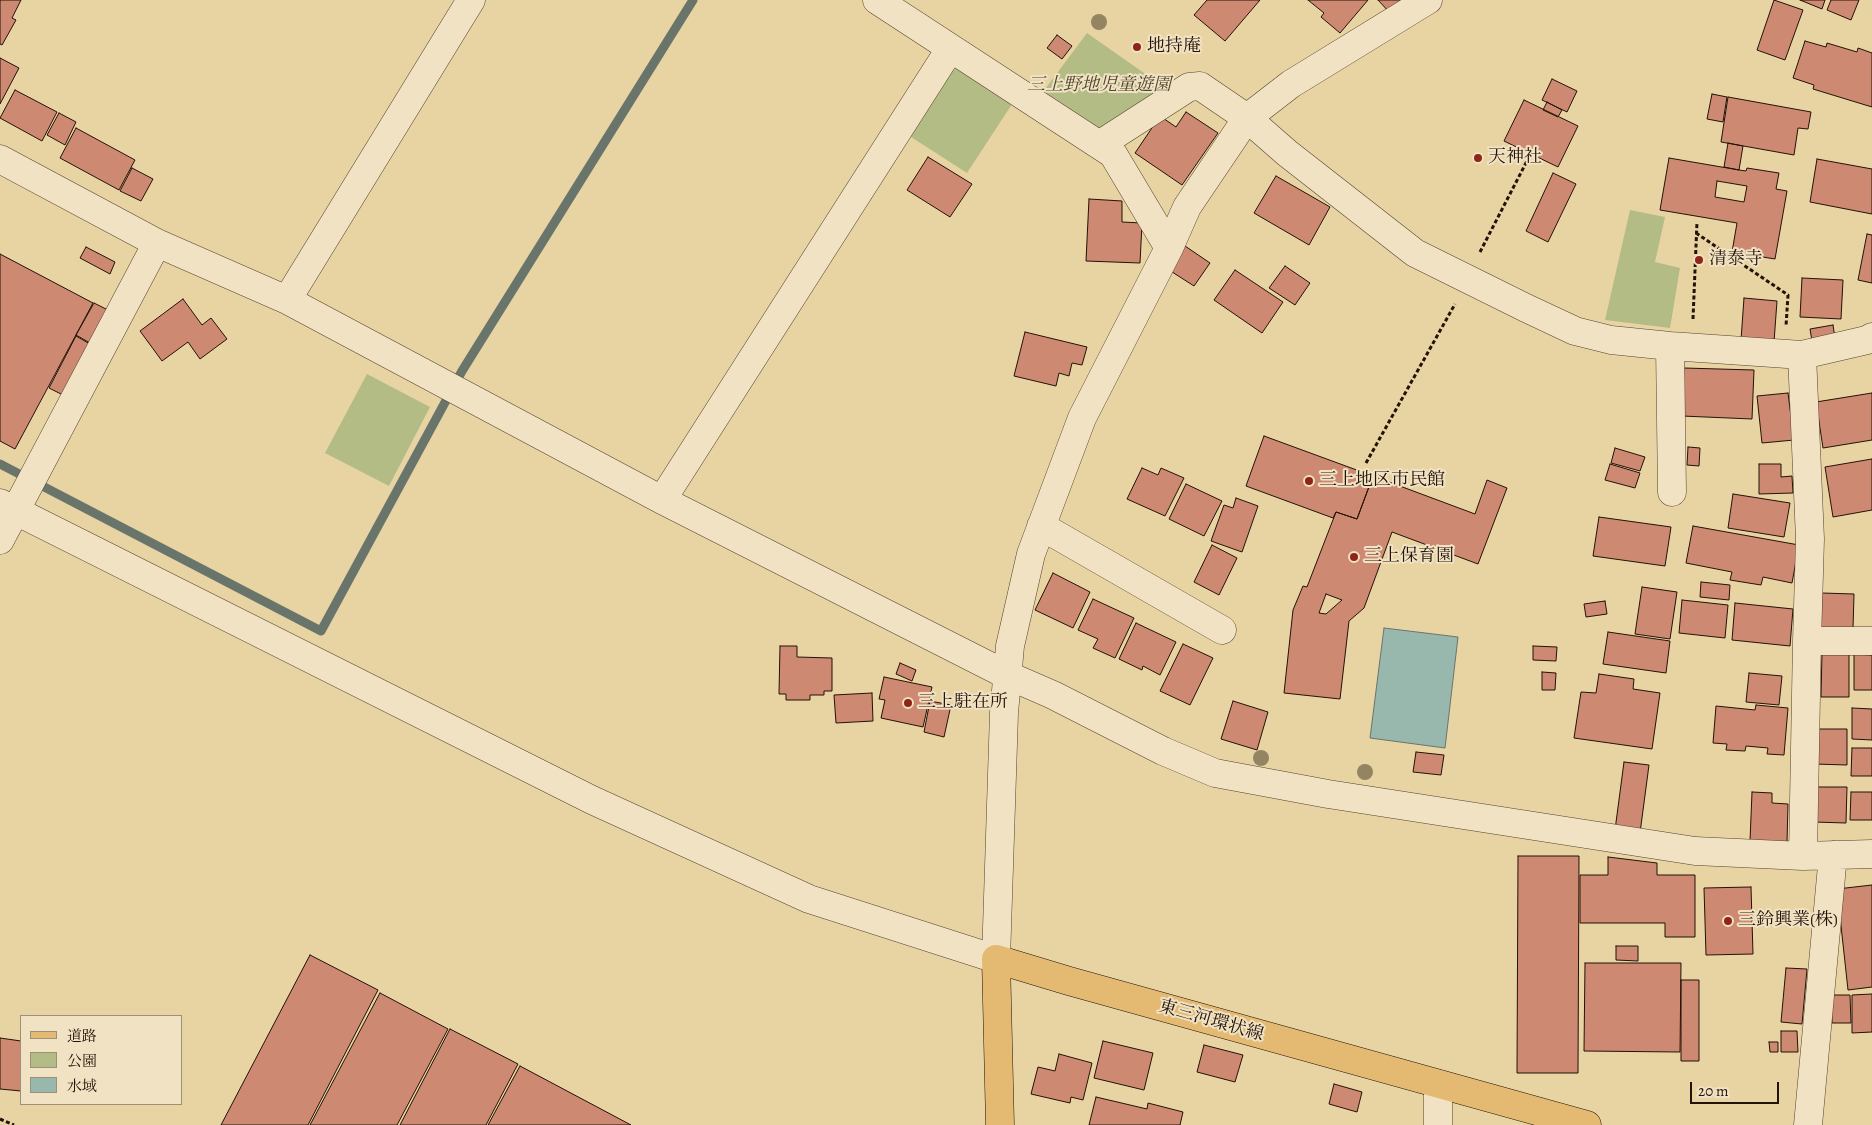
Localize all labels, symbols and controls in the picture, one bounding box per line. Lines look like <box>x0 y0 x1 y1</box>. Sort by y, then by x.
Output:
place label: 地持庵 <box>1147 36 1201 58</box>
marker: 地持庵 <box>1131 41 1143 53</box>
park label: 三上野地児童遊園 <box>1027 75 1171 97</box>
place label: 天神社 <box>1488 147 1542 169</box>
marker: 天神社 <box>1472 152 1484 164</box>
place label: 清泰寺 <box>1709 249 1763 271</box>
marker: 清泰寺 <box>1693 254 1705 266</box>
place label: 三上地区市民館 <box>1319 470 1445 492</box>
marker: 三上地区市民館 <box>1303 475 1315 487</box>
place label: 三上保育園 <box>1364 546 1454 568</box>
marker: 三上保育園 <box>1348 551 1360 563</box>
place label: 三上駐在所 <box>918 692 1008 714</box>
marker: 三上駐在所 <box>902 697 914 709</box>
place label: 三鈴興業(株) <box>1738 910 1838 932</box>
marker: 三鈴興業(株) <box>1722 915 1734 927</box>
street label: 東三河環状線 <box>1156 996 1266 1046</box>
legend <box>20 1015 182 1105</box>
text: 道路 <box>67 1026 97 1046</box>
text: 公園 <box>67 1051 97 1071</box>
scale bar <box>1692 1072 1781 1104</box>
text: 水域 <box>67 1076 97 1096</box>
text: 20 m <box>1698 1081 1729 1101</box>

